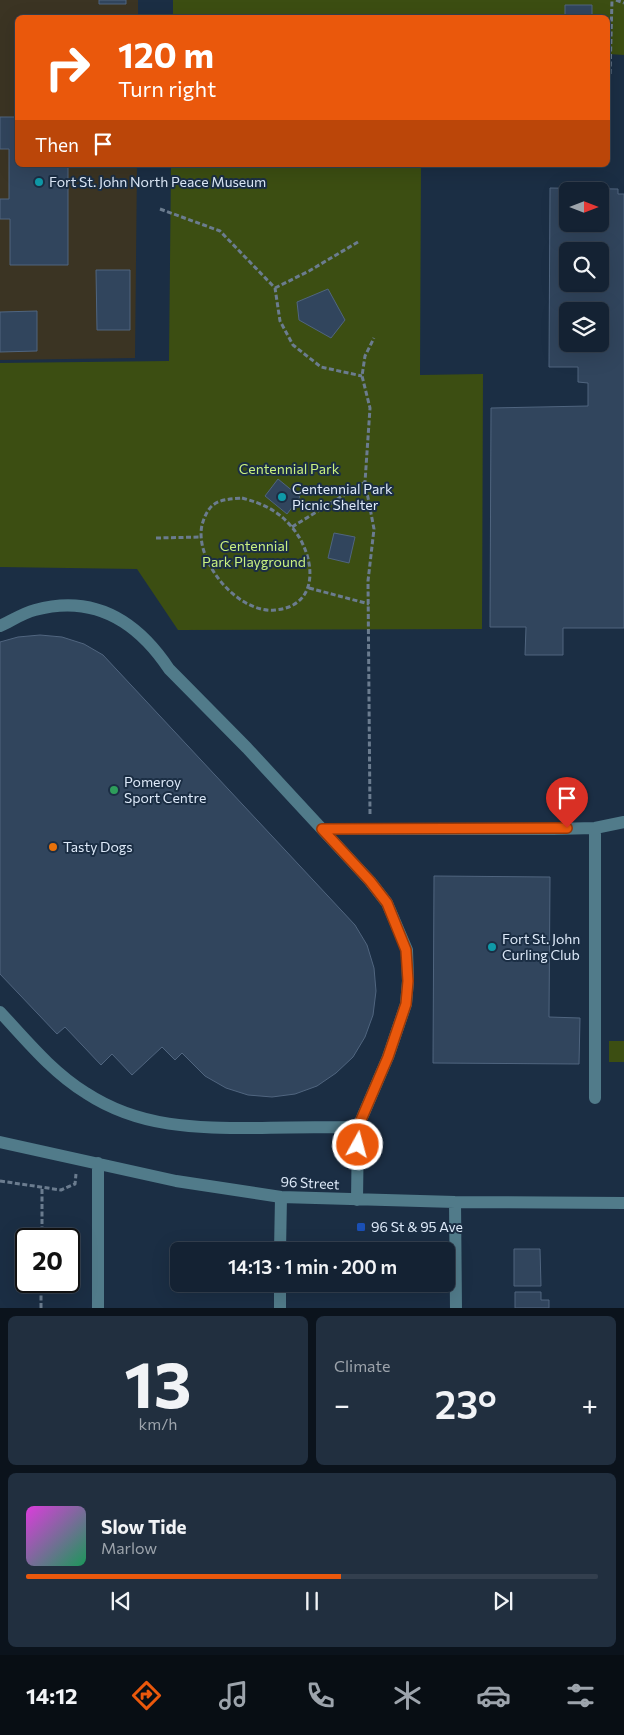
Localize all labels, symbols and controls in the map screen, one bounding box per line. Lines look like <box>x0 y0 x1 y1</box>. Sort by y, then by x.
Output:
text: 120 m <box>118 32 214 75</box>
icon: right <box>35 35 100 100</box>
text: Turn right <box>118 75 216 102</box>
icon: arrive <box>89 130 117 158</box>
text: Then <box>35 133 79 156</box>
place label: Fort St. John North Peace Museum <box>49 173 266 190</box>
marker: Fort St. John North Peace Museum <box>33 176 45 188</box>
north arrow <box>559 182 609 232</box>
map controls <box>559 182 609 352</box>
button: search <box>559 242 609 292</box>
button: layers <box>559 302 609 352</box>
park label: Centennial Park <box>239 460 340 477</box>
place label: Centennial Park Picnic Shelter <box>292 480 393 513</box>
marker: Centennial Park Picnic Shelter <box>276 491 288 503</box>
park label: Centennial Park Playground <box>202 537 306 570</box>
place label: Pomeroy Sport Centre <box>124 773 206 806</box>
pin <box>546 777 588 828</box>
marker: Pomeroy Sport Centre <box>108 784 120 796</box>
icon: arrive <box>553 784 581 812</box>
place label: Tasty Dogs <box>63 838 133 855</box>
marker: Tasty Dogs <box>47 841 59 853</box>
place label: Fort St. John Curling Club <box>502 930 580 963</box>
marker: Fort St. John Curling Club <box>486 941 498 953</box>
position arrow <box>331 1118 383 1170</box>
street label: 96 Street <box>280 1172 340 1193</box>
place label: 96 St & 95 Ave <box>371 1218 463 1235</box>
marker: 96 St & 95 Ave <box>355 1221 367 1233</box>
speed limit sign: 20 <box>15 1228 80 1293</box>
text: 14:13 · 1 min · 200 m <box>228 1255 397 1278</box>
text: 13 <box>124 1342 192 1421</box>
text: Climate <box>334 1356 390 1375</box>
text: 23° <box>435 1380 497 1427</box>
text: − <box>334 1387 350 1421</box>
text: + <box>582 1387 598 1421</box>
text: km/h <box>139 1414 177 1433</box>
text: Slow Tide <box>101 1515 187 1538</box>
text: Marlow <box>101 1538 157 1557</box>
icon: previous <box>107 1587 135 1615</box>
icon: pause <box>298 1587 326 1615</box>
icon: next <box>489 1587 517 1615</box>
icon: directions <box>129 1678 164 1713</box>
icon: music <box>216 1678 251 1713</box>
icon: phone <box>303 1678 338 1713</box>
icon: climate <box>390 1678 425 1713</box>
icon: car <box>476 1678 511 1713</box>
icon: filters <box>563 1678 598 1713</box>
text: 14:12 <box>26 1682 78 1709</box>

